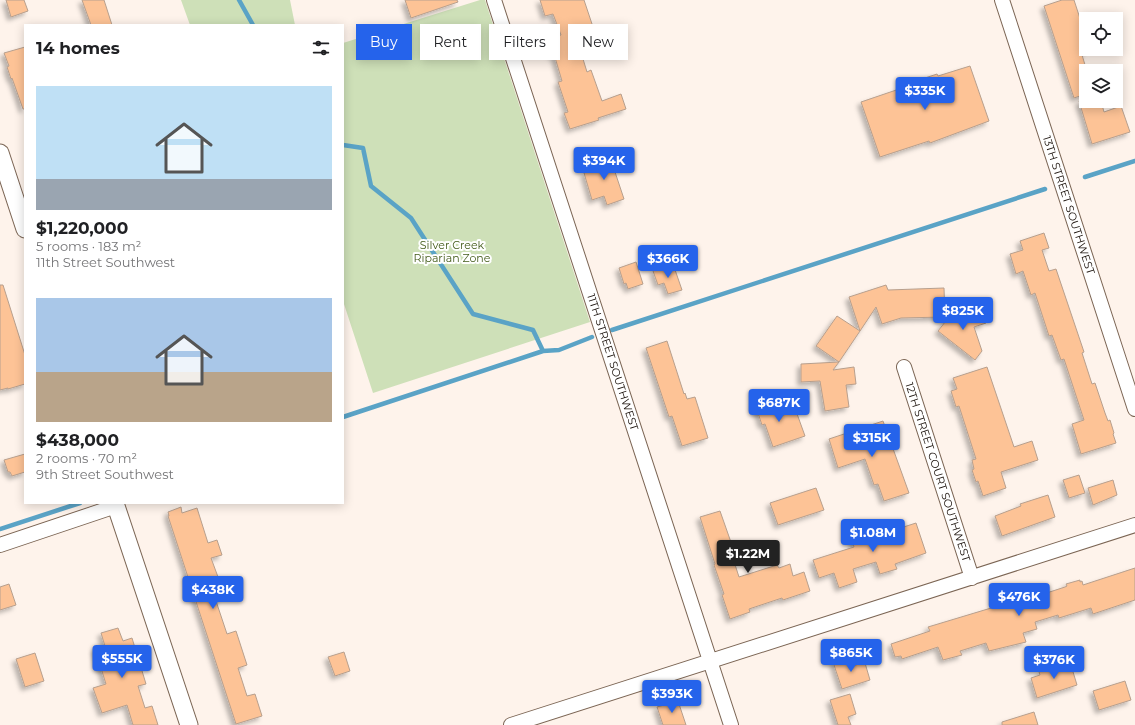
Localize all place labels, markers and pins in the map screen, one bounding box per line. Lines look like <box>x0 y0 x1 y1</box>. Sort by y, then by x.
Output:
pin: $335K <box>897 77 953 111</box>
pin: $394K <box>576 147 632 181</box>
pin: $366K <box>640 245 696 279</box>
pin: $825K <box>935 297 991 331</box>
pin: $687K <box>751 389 807 423</box>
pin: $315K <box>844 424 900 458</box>
pin: $1.08M <box>840 519 906 553</box>
pin: $1.22M <box>715 540 781 574</box>
pin: $438K <box>185 576 241 610</box>
pin: $476K <box>991 583 1047 617</box>
pin: $865K <box>823 639 879 673</box>
pin: $555K <box>94 645 150 679</box>
pin: $376K <box>1026 646 1082 680</box>
pin: $393K <box>644 680 700 714</box>

